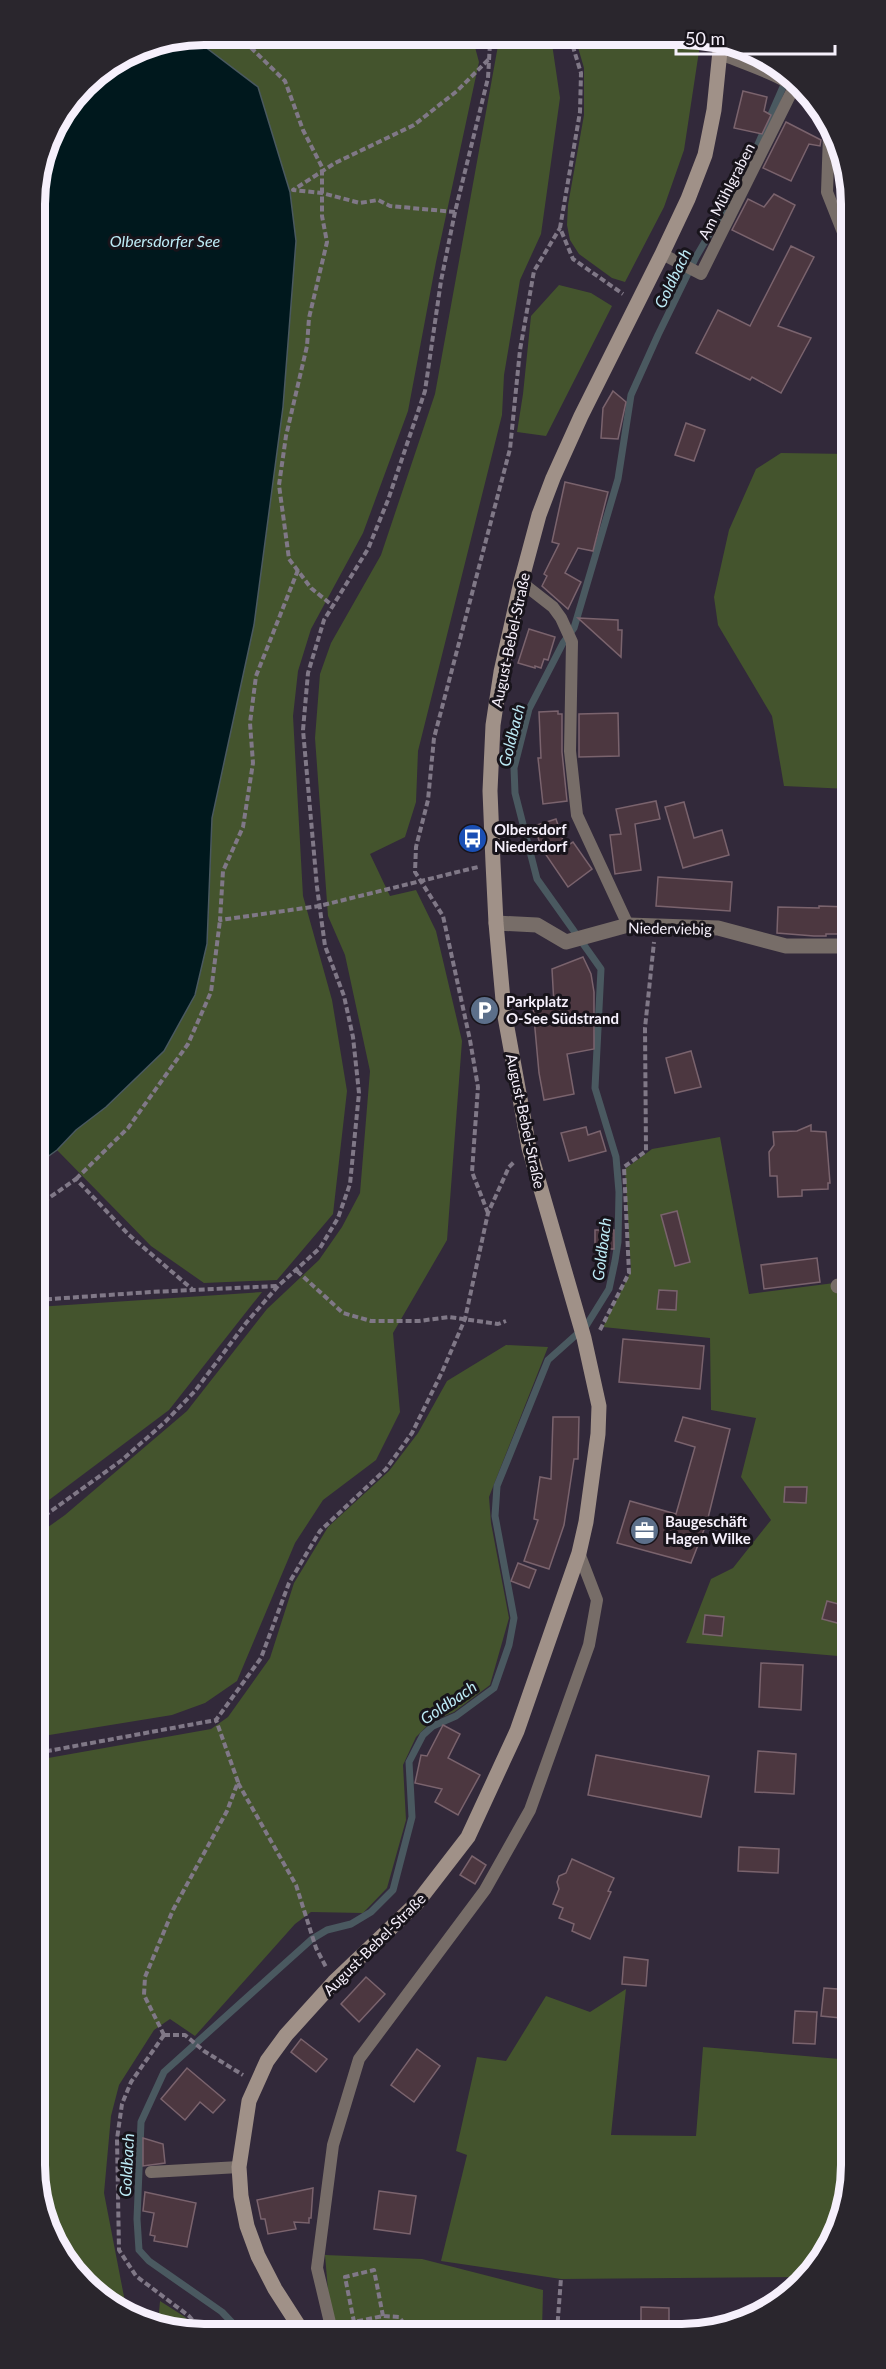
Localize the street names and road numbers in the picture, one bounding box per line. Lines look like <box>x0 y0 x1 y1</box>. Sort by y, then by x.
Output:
street label: Am Mühlgraben <box>694 140 758 242</box>
street label: August-Bebel-Straße <box>487 571 533 709</box>
street label: Niederviebig <box>628 918 712 938</box>
street label: August-Bebel-Straße <box>503 1052 549 1190</box>
street label: August-Bebel-Straße <box>319 1889 429 1999</box>

